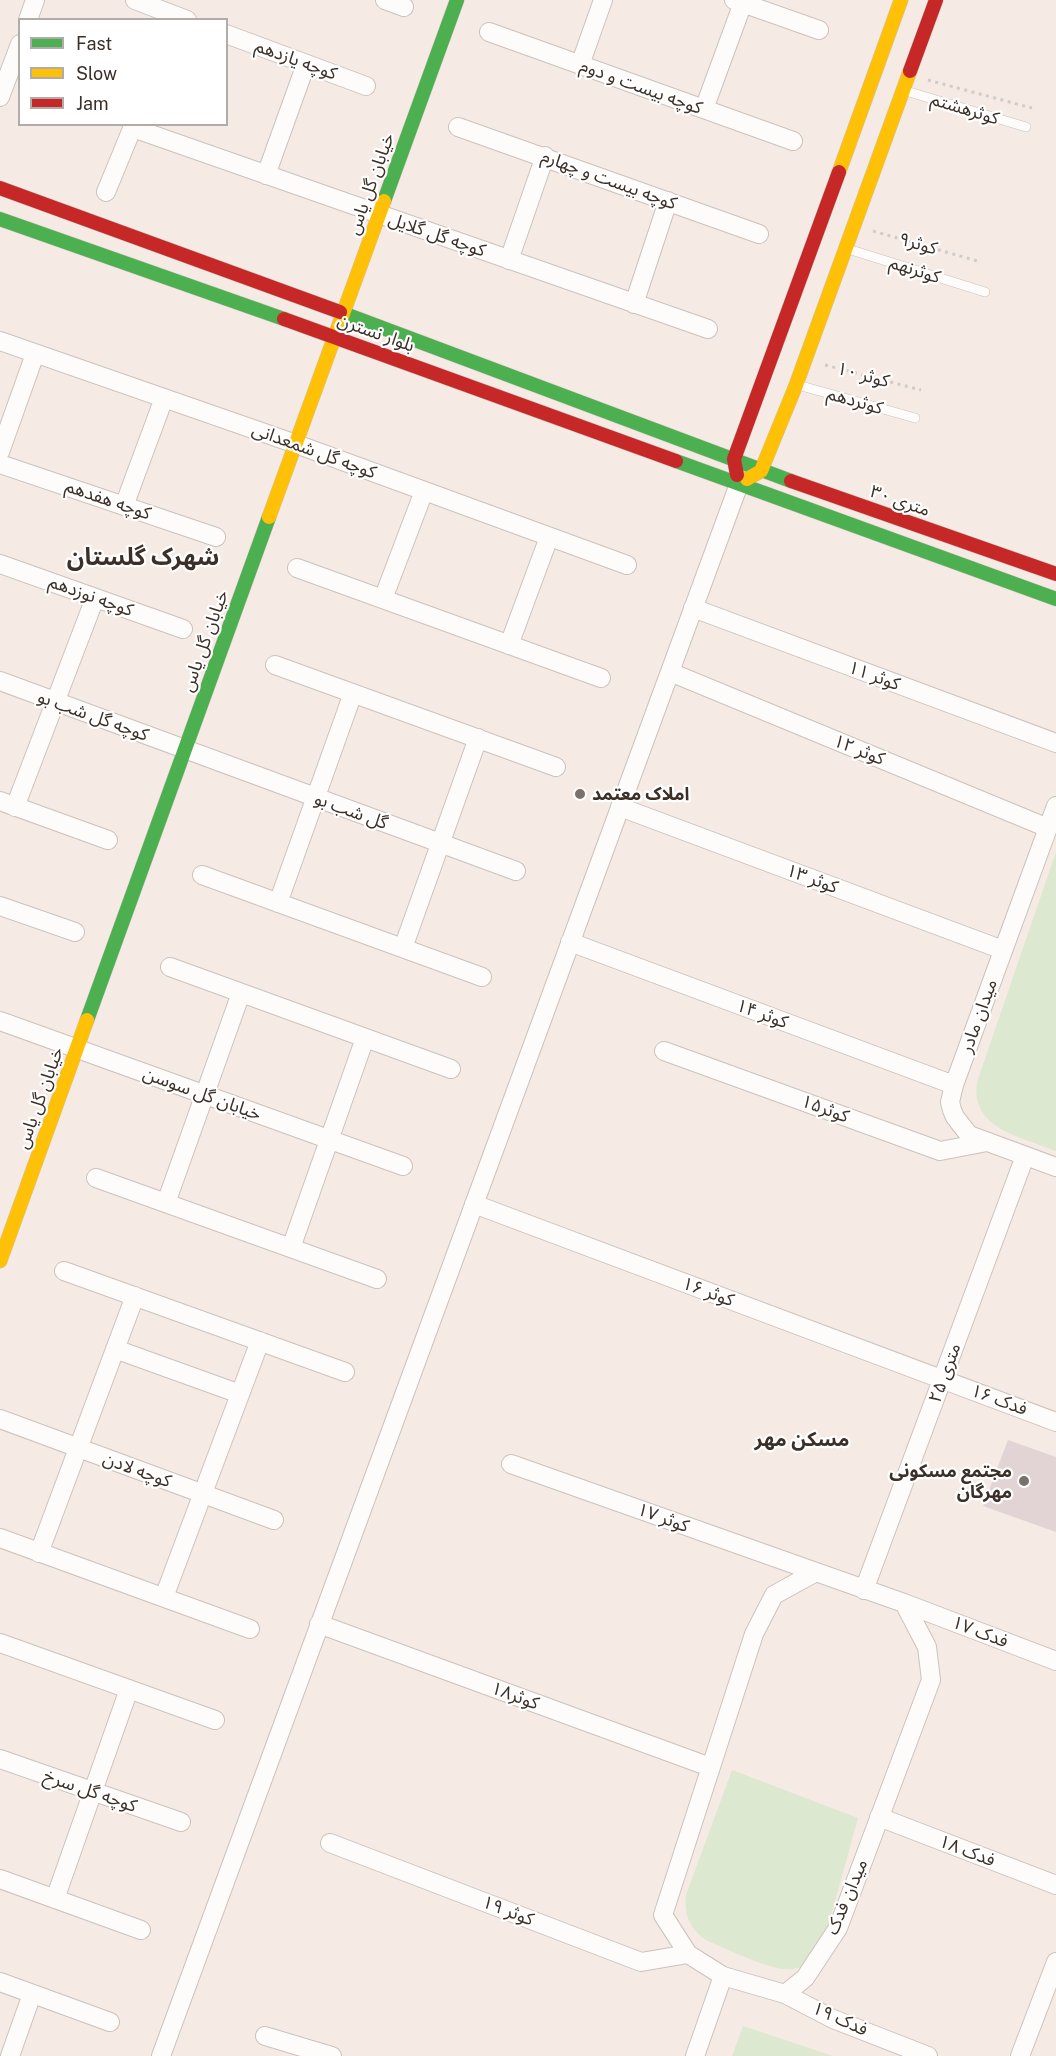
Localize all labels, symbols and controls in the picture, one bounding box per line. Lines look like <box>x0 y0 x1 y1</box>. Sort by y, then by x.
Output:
legend <box>18 18 228 126</box>
text: Fast <box>76 33 112 54</box>
street label: کوچه یازدهم <box>252 35 340 85</box>
street label: کوچه بیست و دوم <box>577 55 705 119</box>
text: Slow <box>76 63 117 84</box>
street label: کوثرهشتم <box>928 88 1002 130</box>
text: Jam <box>76 93 109 114</box>
street label: خیابان گل یاس <box>343 130 399 238</box>
street label: کوچه بیست و چهارم <box>538 145 680 215</box>
street label: کوچه گل گلایل <box>386 208 488 262</box>
street label: کوثر۹ <box>896 228 940 260</box>
street label: کوثرنهم <box>887 252 943 288</box>
street label: بلوار نسترن <box>335 309 417 357</box>
street label: کوثر ۱۰ <box>834 358 892 392</box>
street label: کوثردهم <box>825 383 885 419</box>
street label: کوچه گل شمعدانی <box>249 419 379 483</box>
street label: کوچه هفدهم <box>62 475 154 525</box>
street label: ۳۰ متری <box>867 481 933 521</box>
district label: شهرک گلستان <box>67 544 219 572</box>
street label: کوچه نوزدهم <box>46 571 136 621</box>
street label: خیابان گل یاس <box>177 587 233 695</box>
street label: کوثر ۱۱ <box>845 657 903 695</box>
street label: کوچه گل شب بو <box>35 686 151 746</box>
street label: کوثر ۱۲ <box>830 730 888 770</box>
place label: املاک معتمد <box>592 783 689 805</box>
marker: املاک معتمد <box>573 787 587 801</box>
street label: گل شب بو <box>311 788 391 834</box>
street label: کوثر ۱۳ <box>783 860 841 898</box>
street label: میدان مادر <box>956 976 1002 1056</box>
street label: کوثر ۱۴ <box>733 995 791 1033</box>
street label: خیابان گل یاس <box>12 1044 68 1152</box>
street label: خیابان گل سوسن <box>140 1063 264 1125</box>
street label: کوثر۱۵ <box>798 1090 852 1128</box>
street label: کوثر ۱۶ <box>679 1273 737 1311</box>
street label: ۲۵ متری <box>924 1340 966 1406</box>
street label: فدک ۱۶ <box>968 1380 1030 1420</box>
district label: مسکن مهر <box>755 1428 849 1452</box>
street label: کوچه لادن <box>100 1448 174 1492</box>
place label: مجتمع مسکونی مهرگان <box>889 1460 1012 1502</box>
marker: مجتمع مسکونی مهرگان <box>1017 1474 1031 1488</box>
street label: کوثر ۱۷ <box>634 1499 692 1537</box>
street label: فدک ۱۷ <box>949 1611 1011 1653</box>
street label: کوثر۱۸ <box>488 1677 542 1715</box>
street label: کوچه گل سرخ <box>40 1765 140 1817</box>
street label: فدک ۱۸ <box>936 1830 998 1872</box>
street label: میدان فدک <box>821 1856 873 1938</box>
street label: کوثر ۱۹ <box>479 1891 537 1931</box>
street label: فدک ۱۹ <box>809 1997 871 2041</box>

